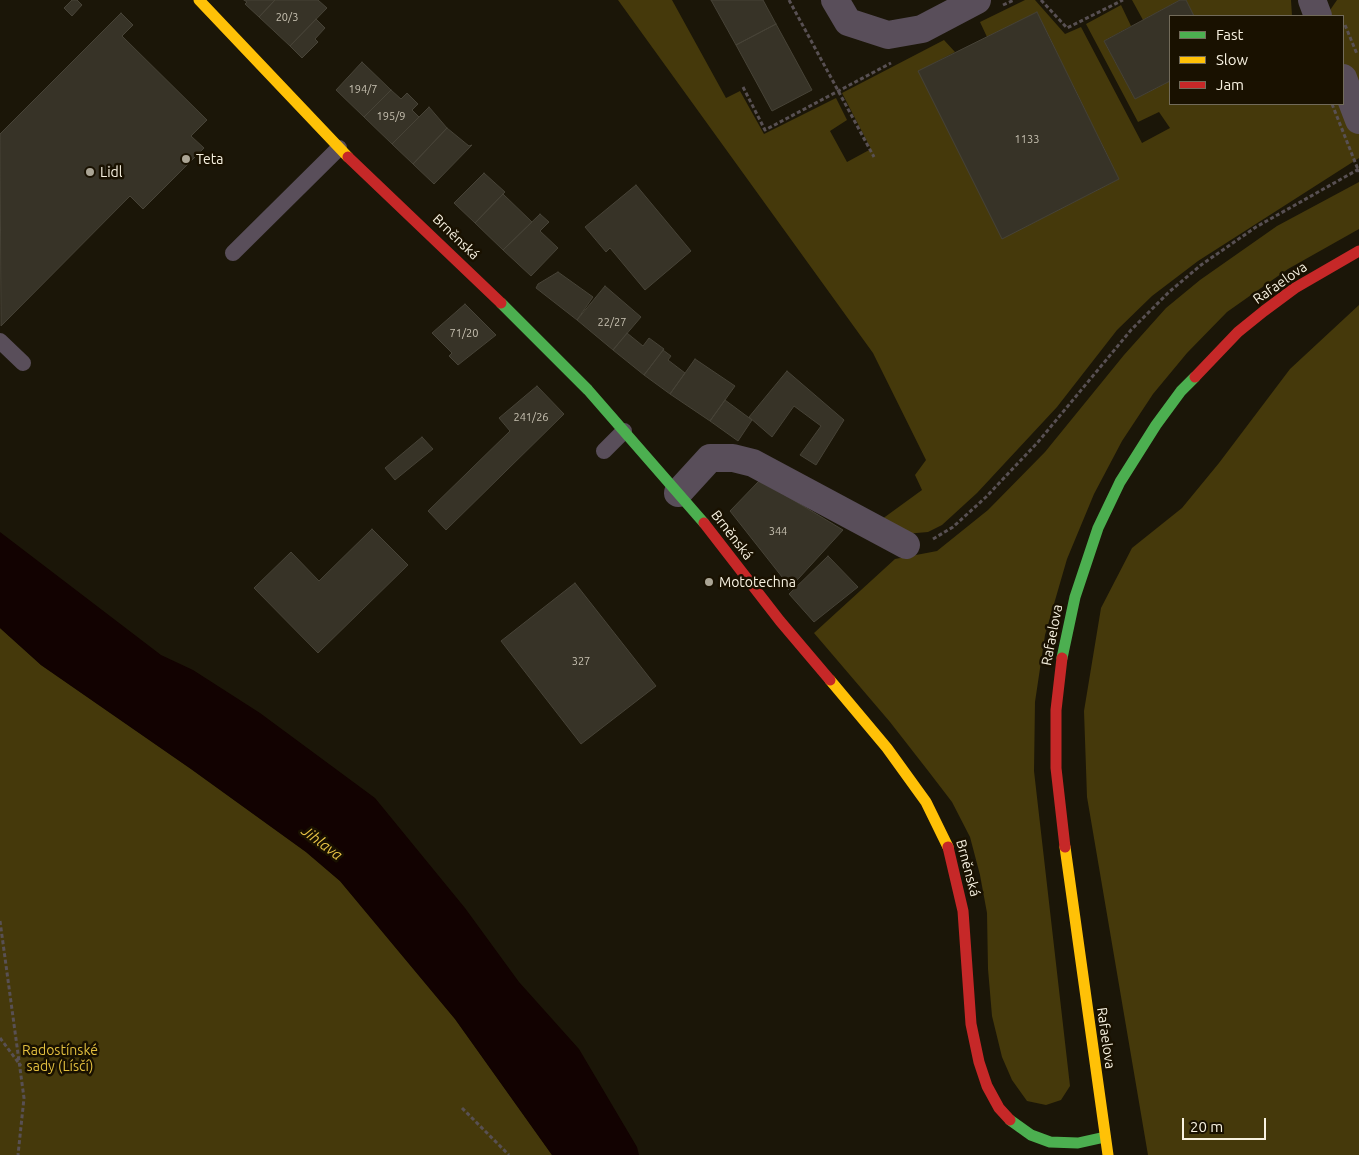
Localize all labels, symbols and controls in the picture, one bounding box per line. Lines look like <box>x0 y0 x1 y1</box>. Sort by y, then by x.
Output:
house number: 20/3 <box>276 10 298 24</box>
legend <box>1169 15 1344 105</box>
text: Fast <box>1216 26 1243 43</box>
text: Slow <box>1216 51 1248 68</box>
text: Jam <box>1216 76 1244 93</box>
house number: 194/7 <box>349 82 377 96</box>
house number: 195/9 <box>377 109 405 123</box>
house number: 1133 <box>1015 132 1039 146</box>
place label: Teta <box>196 151 224 167</box>
marker: Teta <box>180 153 192 165</box>
place label: Lidl <box>100 164 122 180</box>
marker: Lidl <box>84 166 96 178</box>
street label: Brněnská <box>429 211 483 263</box>
street label: Rafaelova <box>1250 258 1310 308</box>
house number: 22/27 <box>598 315 626 329</box>
house number: 71/20 <box>450 326 478 340</box>
house number: 241/26 <box>513 410 549 424</box>
street label: Brněnská <box>707 507 757 563</box>
house number: 344 <box>769 524 787 538</box>
place label: Mototechna <box>719 574 796 590</box>
marker: Mototechna <box>703 576 715 588</box>
street label: Rafaelova <box>1038 603 1066 667</box>
house number: 327 <box>572 654 590 668</box>
water label: Jihlava <box>298 822 346 864</box>
street label: Brněnská <box>952 838 984 898</box>
street label: Rafaelova <box>1093 1006 1119 1070</box>
park label: Radostínské sady (Lísčí) <box>22 1042 98 1074</box>
scale bar <box>1184 1108 1268 1140</box>
text: 20 m <box>1190 1118 1223 1135</box>

